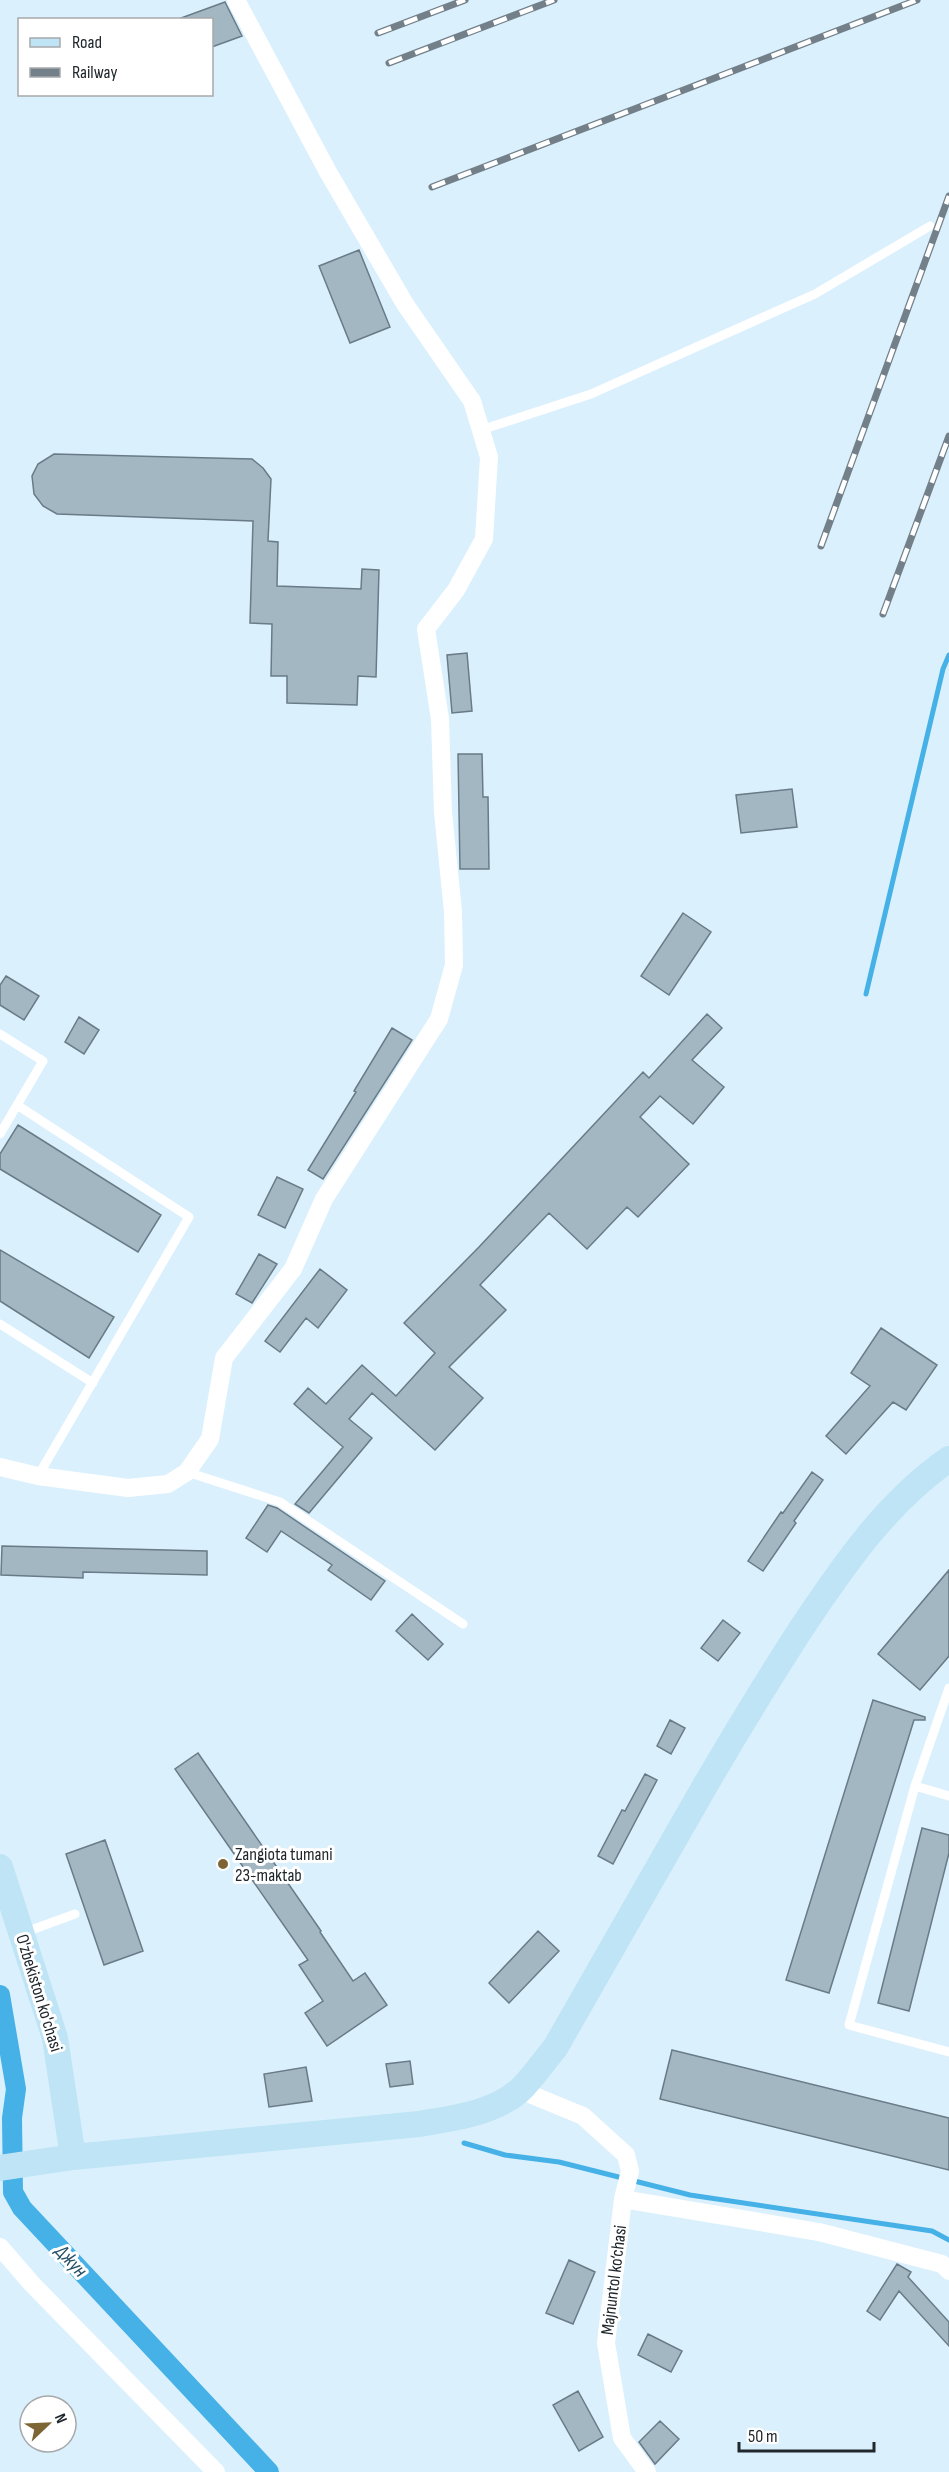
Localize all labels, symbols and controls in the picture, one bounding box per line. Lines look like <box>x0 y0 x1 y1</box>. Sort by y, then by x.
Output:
legend <box>18 18 213 96</box>
text: Road <box>72 32 102 53</box>
text: Railway <box>72 62 117 83</box>
place label: Zangiota tumani 23-maktab <box>235 1844 333 1886</box>
marker: Zangiota tumani 23-maktab <box>216 1857 230 1871</box>
street label: O'zbekiston ko'chasi <box>11 1932 67 2054</box>
street label: Majnuntol ko‘chasi <box>597 2224 631 2336</box>
water label: Джун <box>49 2239 93 2283</box>
north arrow <box>18 2394 78 2454</box>
text: N <box>50 2411 71 2426</box>
scale bar <box>739 2415 874 2453</box>
text: 50 m <box>748 2426 778 2447</box>

